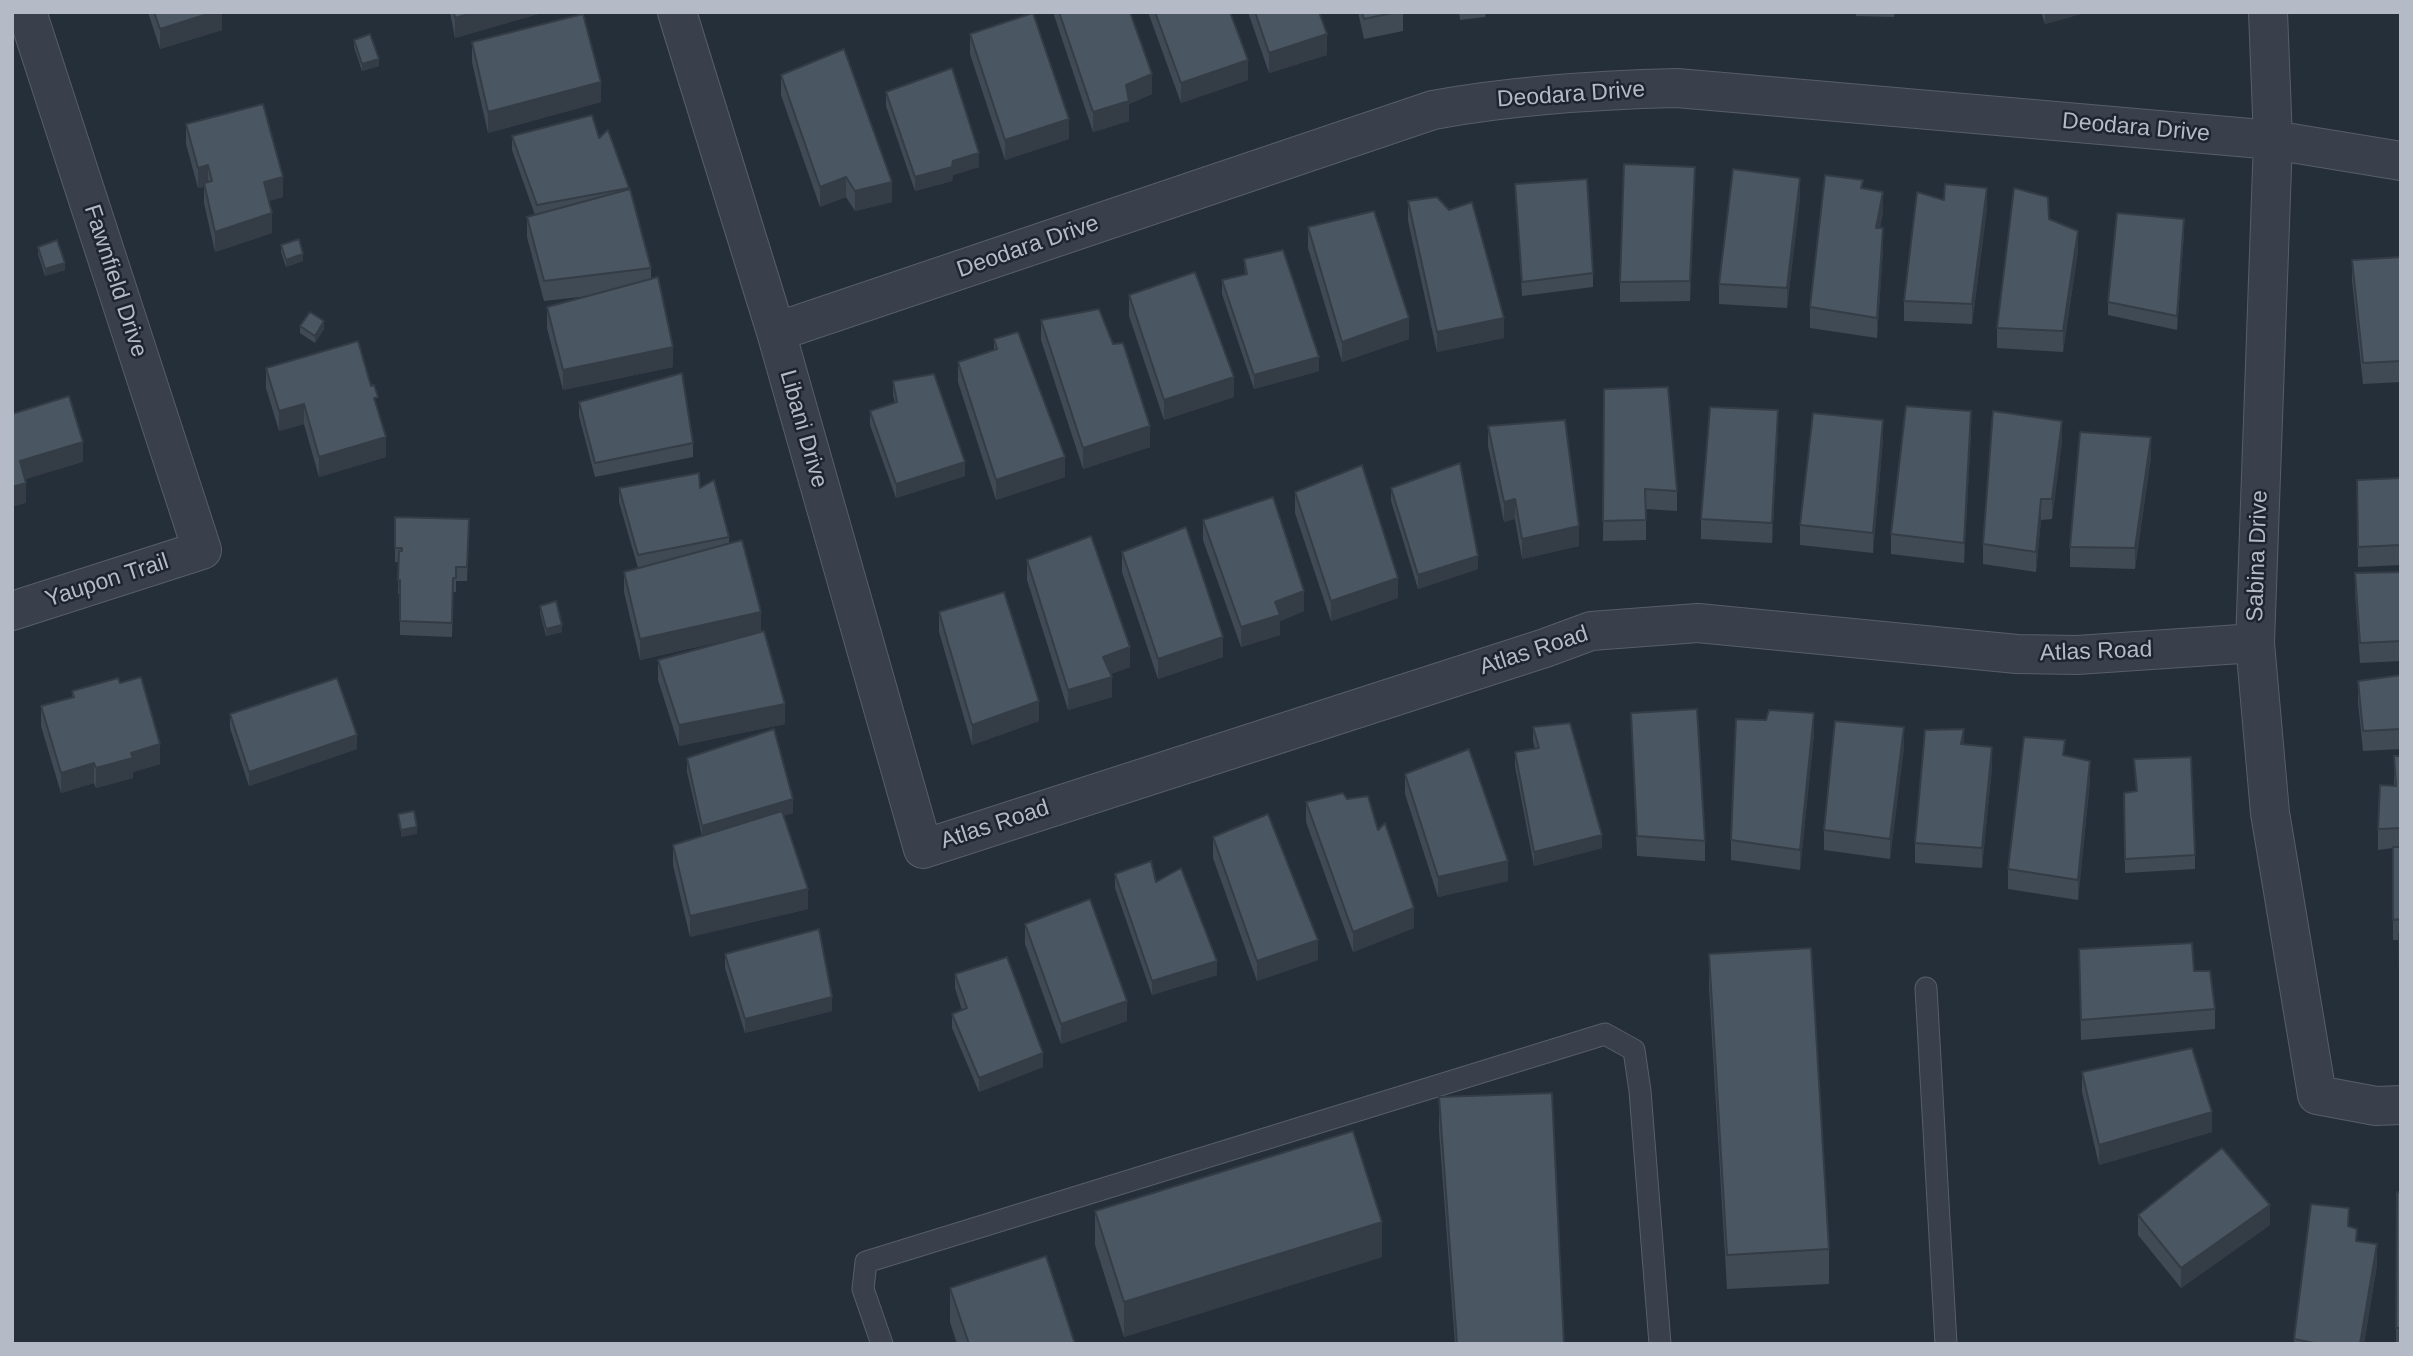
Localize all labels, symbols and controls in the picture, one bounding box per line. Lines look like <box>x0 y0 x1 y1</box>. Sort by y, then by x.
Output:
street label: Deodara Drive <box>1496 76 1646 114</box>
street label: Deodara Drive <box>2061 108 2211 148</box>
street label: Fawnfield Drive <box>77 201 153 361</box>
street label: Deodara Drive <box>953 210 1103 284</box>
street label: Libani Drive <box>773 367 833 491</box>
street label: Sabina Drive <box>2242 490 2274 622</box>
street label: Yaupon Trail <box>42 548 172 614</box>
street label: Atlas Road <box>1476 620 1592 682</box>
street label: Atlas Road <box>2039 636 2153 668</box>
street label: Atlas Road <box>937 794 1053 856</box>

